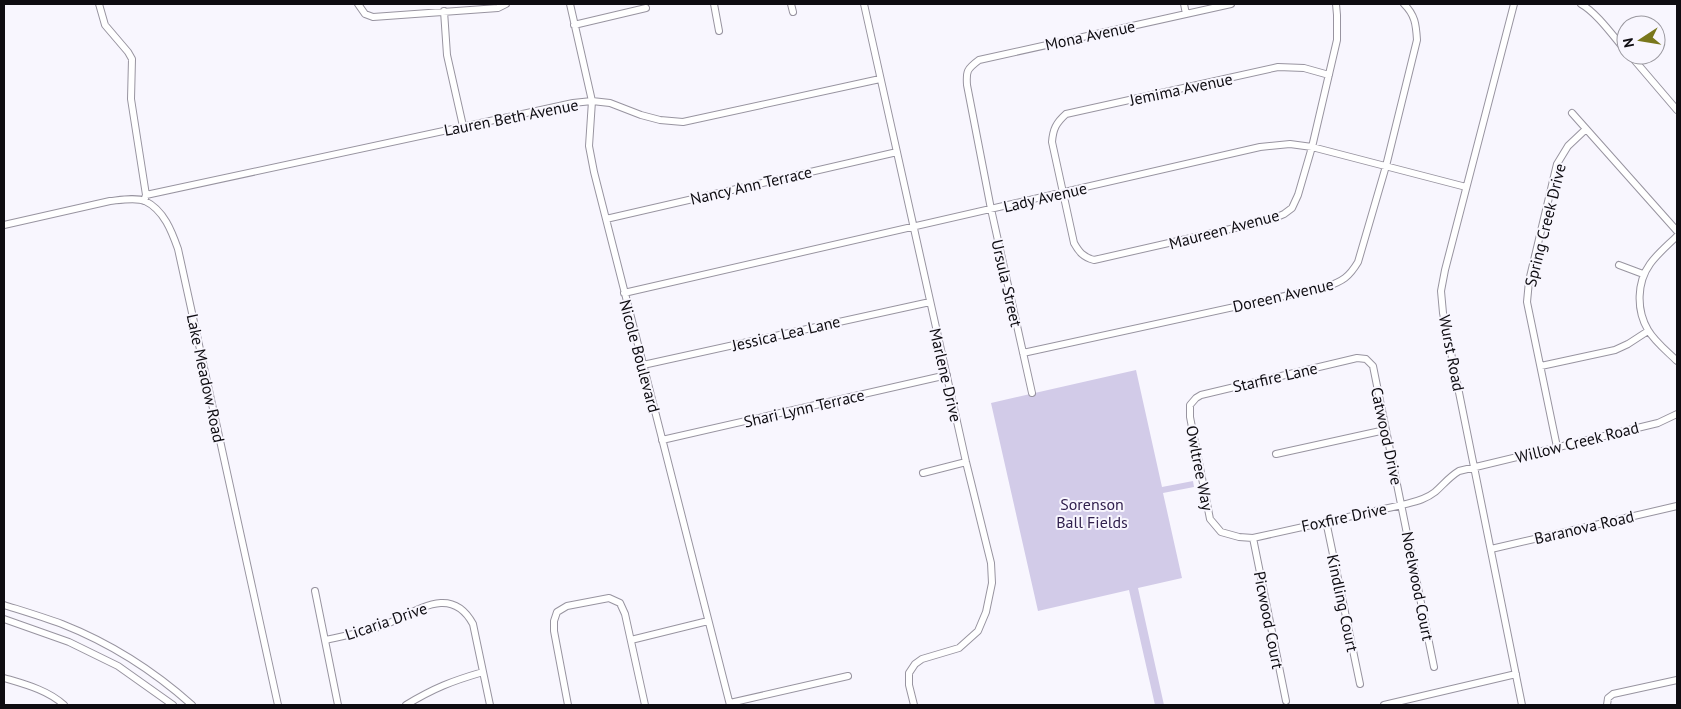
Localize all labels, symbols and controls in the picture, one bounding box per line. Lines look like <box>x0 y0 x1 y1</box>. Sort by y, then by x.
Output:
north arrow <box>1616 15 1666 65</box>
street label: Mona Avenue <box>1043 16 1137 54</box>
text: N <box>1619 36 1638 49</box>
street label: Jemima Avenue <box>1127 68 1234 110</box>
street label: Lauren Beth Avenue <box>442 94 580 140</box>
street label: Nancy Ann Terrace <box>688 161 814 209</box>
street label: Spring Creek Drive <box>1520 161 1570 289</box>
street label: Lady Avenue <box>1001 178 1089 216</box>
street label: Maureen Avenue <box>1167 205 1281 253</box>
street label: Ursula Street <box>987 237 1027 329</box>
street label: Doreen Avenue <box>1231 274 1335 316</box>
street label: Nicole Boulevard <box>615 297 665 415</box>
street label: Jessica Lea Lane <box>729 311 842 355</box>
street label: Lake Meadow Road <box>183 312 229 444</box>
street label: Wurst Road <box>1435 313 1469 393</box>
street label: Marlene Drive <box>925 326 967 424</box>
street label: Starfire Lane <box>1231 358 1319 396</box>
street label: Shari Lynn Terrace <box>742 384 866 432</box>
street label: Catwood Drive <box>1367 385 1407 487</box>
street label: Willow Creek Road <box>1513 417 1641 467</box>
street label: Owltree Way <box>1182 424 1218 513</box>
park label: Sorenson Ball Fields <box>1056 494 1128 532</box>
street label: Foxfire Drive <box>1299 498 1389 536</box>
street label: Baranova Road <box>1532 506 1636 548</box>
street label: Noelwood Court <box>1398 530 1439 643</box>
street label: Kindling Court <box>1323 552 1363 654</box>
street label: Picwood Court <box>1250 569 1288 671</box>
street label: Licaria Drive <box>342 598 430 644</box>

